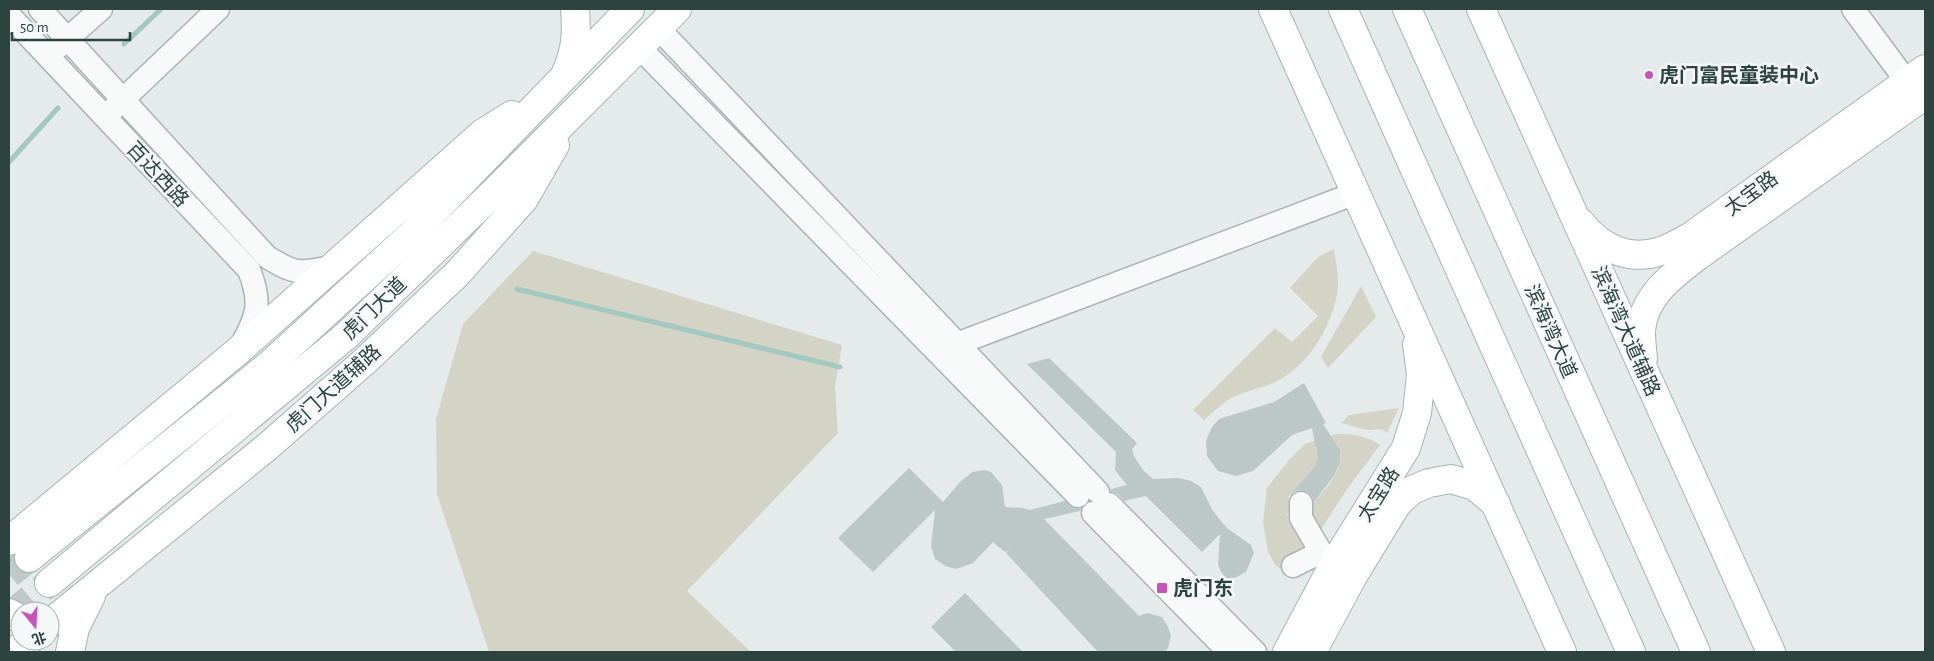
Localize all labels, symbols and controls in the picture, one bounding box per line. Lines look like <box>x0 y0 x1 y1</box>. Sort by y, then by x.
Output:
scale bar <box>12 10 130 42</box>
text: 50 m <box>20 20 49 35</box>
place label: 虎门富民童装中心 <box>1659 64 1819 86</box>
marker: 虎门富民童装中心 <box>1643 69 1655 81</box>
street label: 百达西路 <box>123 138 193 211</box>
street label: 太宝路 <box>1721 167 1782 220</box>
street label: 滨海湾大道辅路 <box>1587 263 1665 399</box>
street label: 虎门大道 <box>338 273 410 344</box>
street label: 滨海湾大道 <box>1521 281 1581 381</box>
street label: 虎门大道辅路 <box>282 340 385 436</box>
street label: 太宝路 <box>1354 463 1403 525</box>
place label: 虎门东 <box>1173 577 1233 599</box>
marker: 虎门东 <box>1155 581 1169 595</box>
north arrow <box>10 601 60 651</box>
text: 北 <box>30 629 48 647</box>

